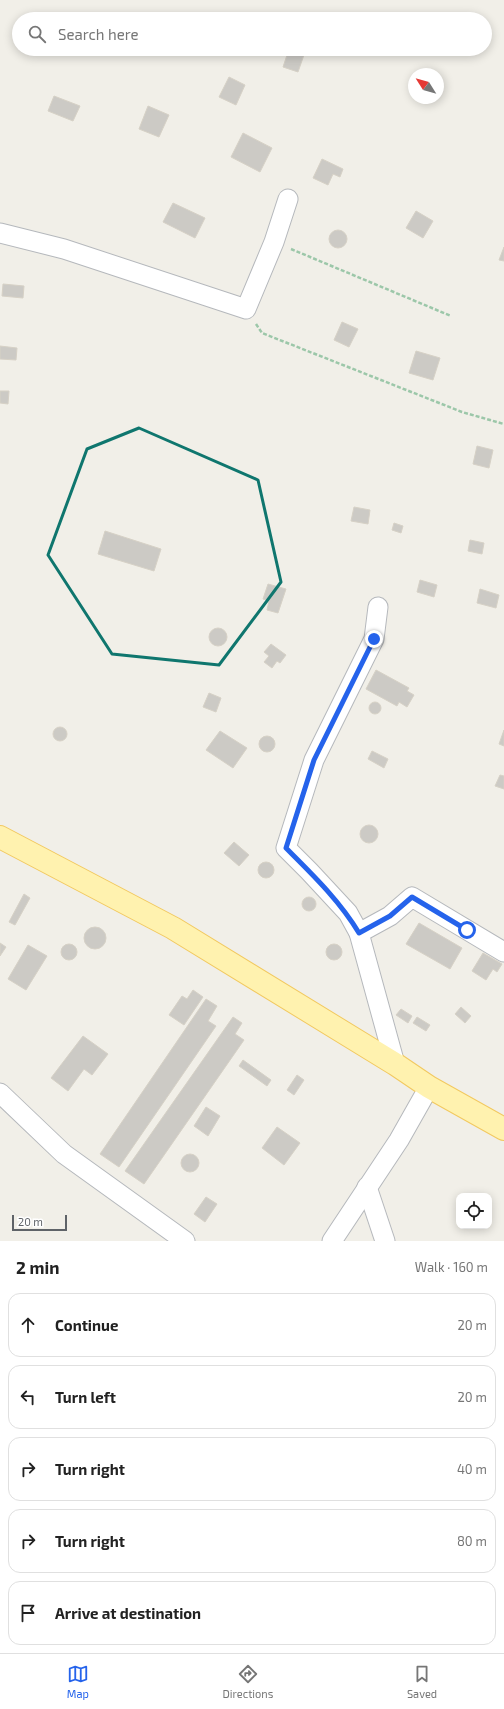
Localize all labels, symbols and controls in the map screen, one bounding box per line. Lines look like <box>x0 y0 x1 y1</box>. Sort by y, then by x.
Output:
search box <box>12 12 492 56</box>
icon: search <box>26 23 48 45</box>
text: Search here <box>58 25 139 43</box>
north arrow <box>408 68 444 104</box>
route end <box>365 630 383 648</box>
route start <box>458 921 476 939</box>
map controls <box>456 1193 492 1229</box>
button: locate <box>456 1193 492 1229</box>
scale bar <box>12 1213 67 1232</box>
text: 20 m <box>18 1215 43 1228</box>
text: 2 min <box>16 1257 59 1277</box>
text: Walk · 160 m <box>415 1259 488 1275</box>
icon: ahead <box>17 1314 39 1336</box>
text: Continue <box>55 1316 118 1334</box>
text: 20 m <box>458 1317 487 1333</box>
icon: left <box>17 1386 39 1408</box>
text: Turn left <box>55 1388 116 1406</box>
text: 20 m <box>458 1389 487 1405</box>
icon: right <box>17 1458 39 1480</box>
text: Turn right <box>55 1460 125 1478</box>
text: 40 m <box>457 1461 487 1477</box>
icon: right <box>17 1530 39 1552</box>
text: Turn right <box>55 1532 125 1550</box>
text: 80 m <box>457 1533 487 1549</box>
icon: arrive <box>17 1602 39 1624</box>
text: Arrive at destination <box>55 1604 201 1622</box>
tab: Map <box>67 1663 89 1700</box>
tab: Directions <box>223 1663 273 1700</box>
tab: Saved <box>407 1663 437 1700</box>

